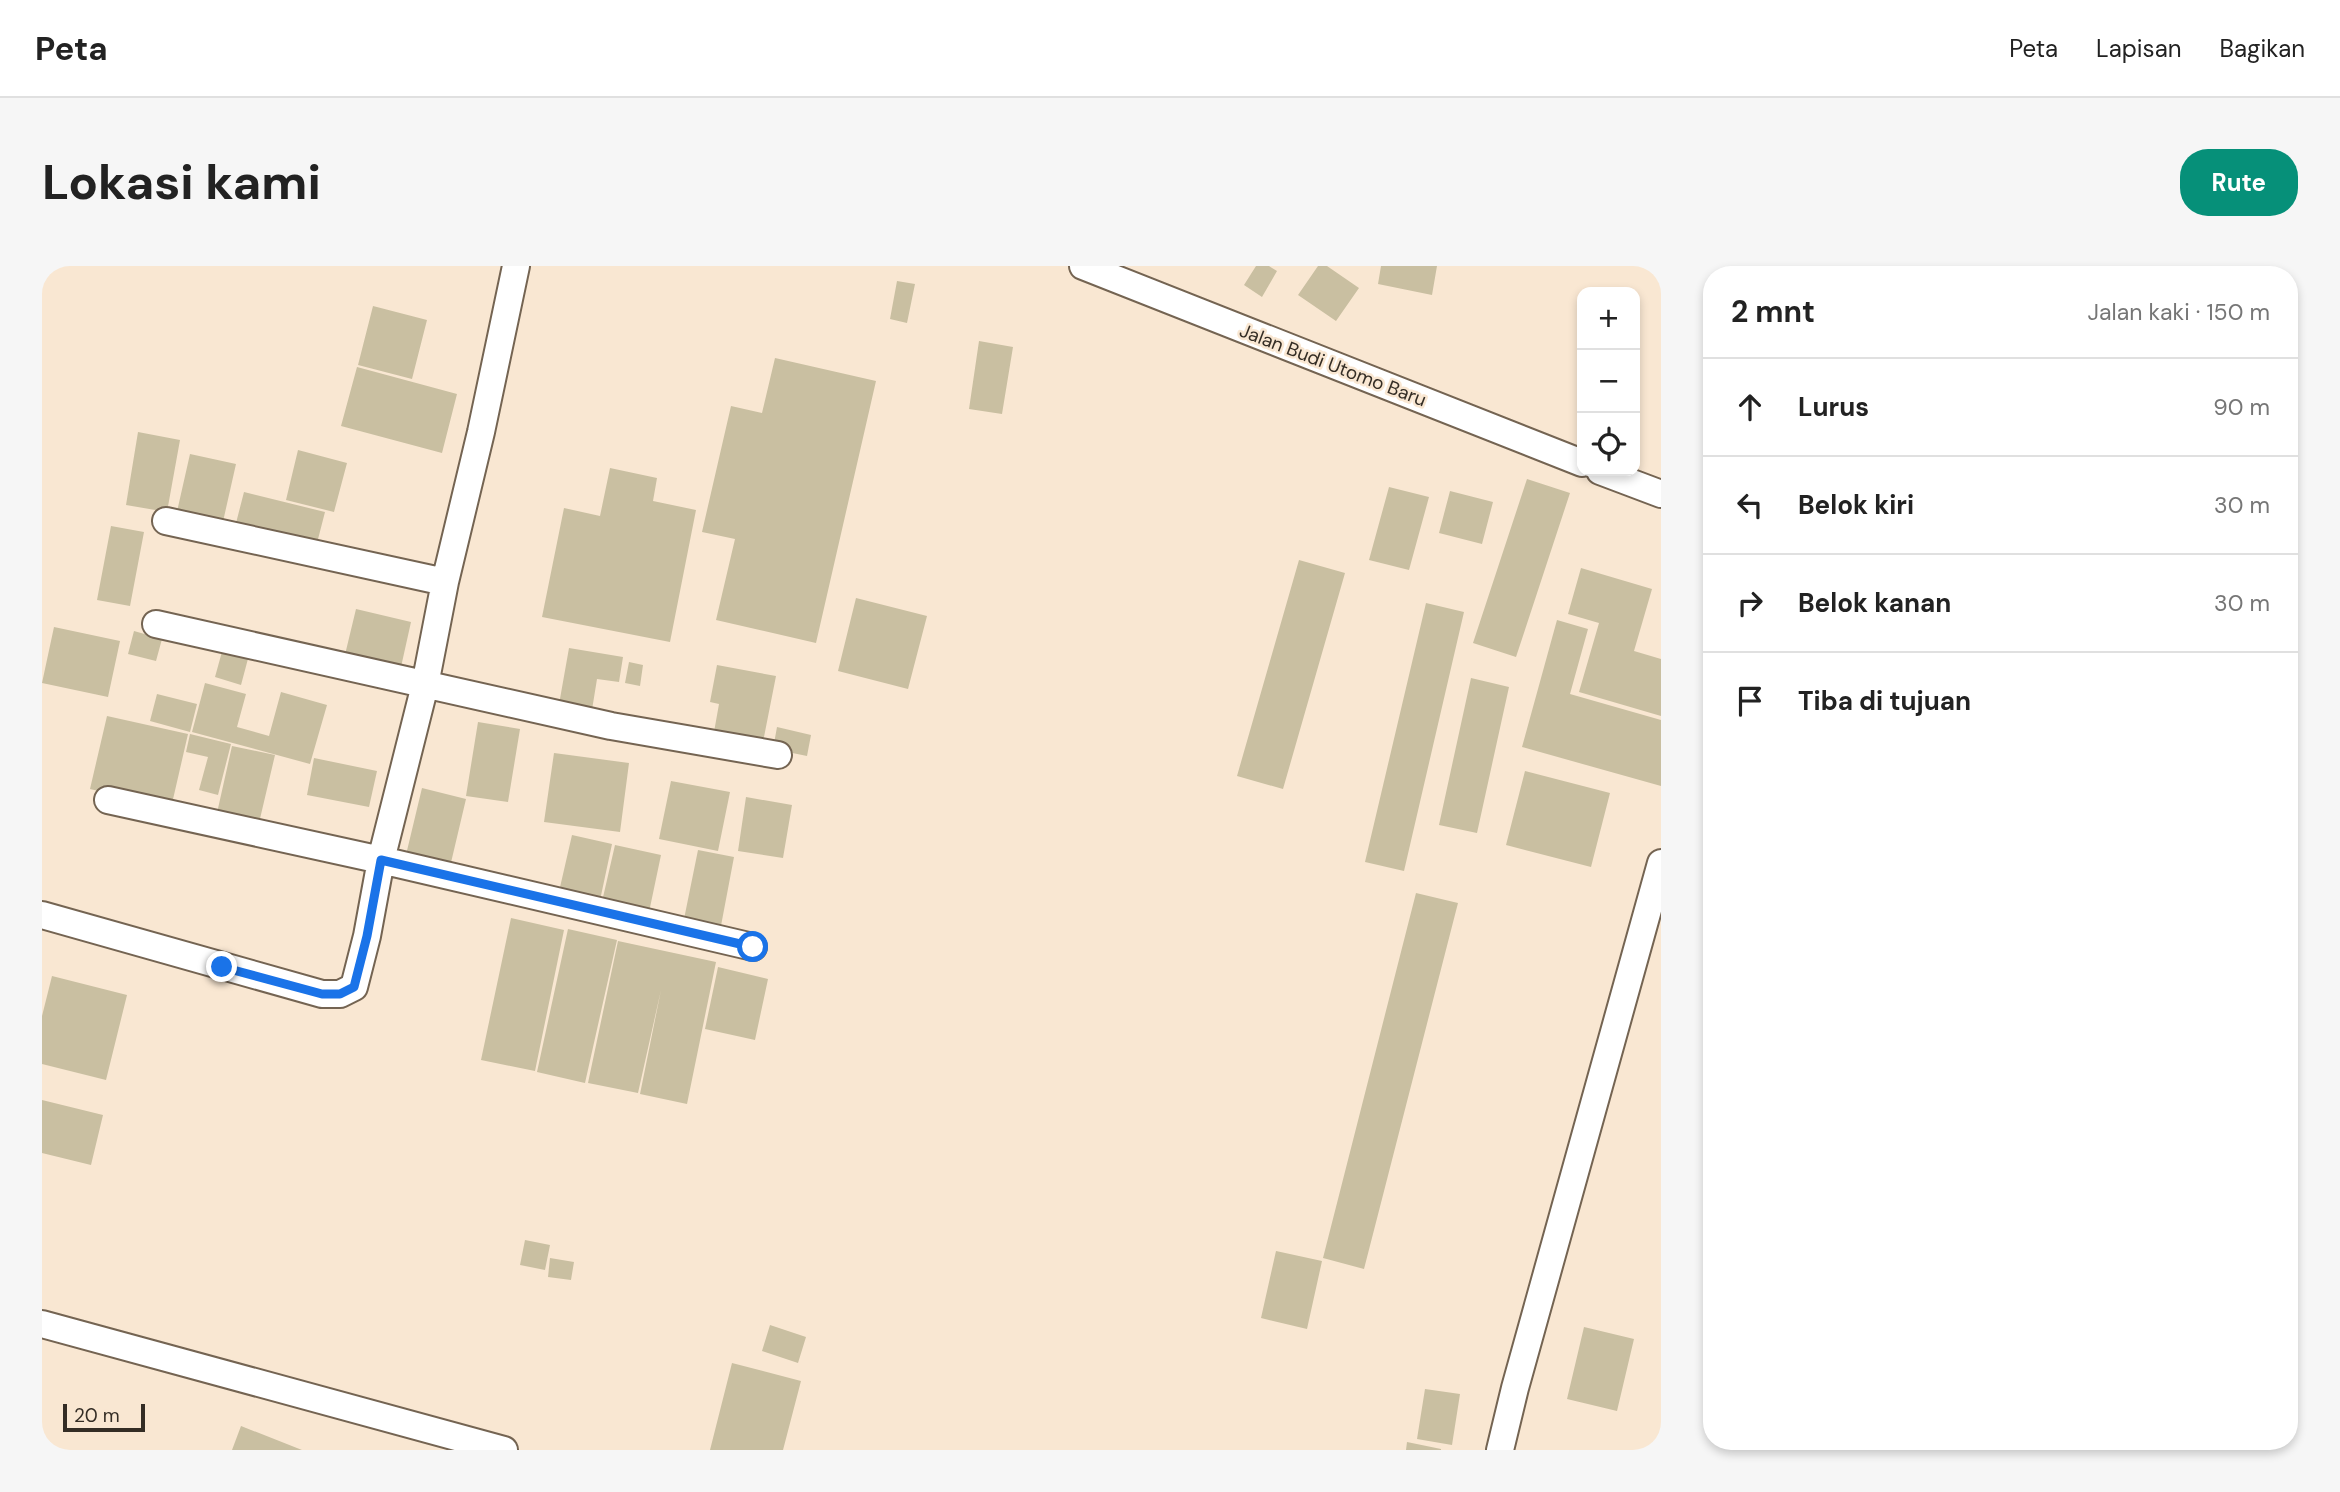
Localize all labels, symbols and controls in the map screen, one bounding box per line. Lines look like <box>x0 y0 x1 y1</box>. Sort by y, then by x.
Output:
text: Peta <box>35 27 108 70</box>
text: Peta <box>2009 33 2058 64</box>
text: Lapisan <box>2096 33 2181 64</box>
text: Bagikan <box>2219 33 2305 64</box>
button: Rute <box>2180 149 2298 216</box>
text: Lokasi kami <box>42 150 321 214</box>
map controls <box>1577 287 1640 476</box>
button: + <box>1577 287 1640 350</box>
text: 2 mnt <box>1731 292 1815 331</box>
text: Jalan kaki · 150 m <box>2088 297 2270 327</box>
street label: Jalan Budi Utomo Baru <box>1236 318 1430 412</box>
button: − <box>1577 350 1640 413</box>
icon: ahead <box>1731 388 1769 426</box>
text: Lurus <box>1798 390 1869 424</box>
text: 90 m <box>2213 392 2270 422</box>
button: locate <box>1577 413 1640 476</box>
icon: left <box>1731 486 1769 524</box>
text: Belok kiri <box>1798 488 1914 522</box>
text: 30 m <box>2214 490 2270 520</box>
icon: right <box>1731 584 1769 622</box>
text: Belok kanan <box>1798 586 1951 620</box>
text: 30 m <box>2214 588 2270 618</box>
icon: arrive <box>1731 682 1769 720</box>
text: Tiba di tujuan <box>1798 684 1971 718</box>
route start <box>737 931 768 962</box>
route end <box>206 951 237 982</box>
scale bar <box>63 1401 145 1433</box>
text: 20 m <box>74 1403 120 1428</box>

